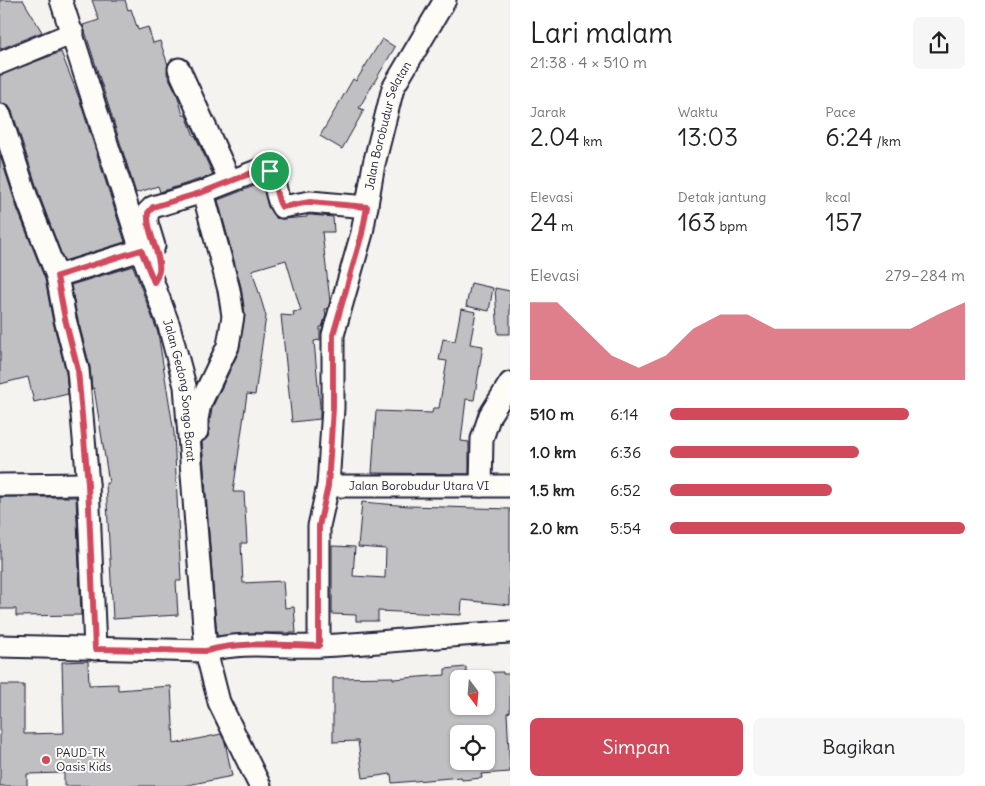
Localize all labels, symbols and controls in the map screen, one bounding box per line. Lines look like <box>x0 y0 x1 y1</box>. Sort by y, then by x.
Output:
text: Lari malam <box>530 15 673 51</box>
button: share <box>913 17 965 69</box>
text: 21:38 · 4 × 510 m <box>530 52 647 72</box>
street label: Jalan Borobudur Selatan <box>362 58 414 191</box>
text: Jarak <box>530 103 566 121</box>
text: Waktu <box>678 103 718 121</box>
text: Pace <box>825 103 856 121</box>
text: 2.04 <box>530 121 580 153</box>
text: 13:03 <box>678 121 738 153</box>
text: 6:24 <box>825 121 873 153</box>
text: km <box>580 132 603 150</box>
text: /km <box>873 132 901 150</box>
pin <box>249 150 291 192</box>
icon: arrive <box>256 157 284 185</box>
text: Elevasi <box>530 188 573 206</box>
text: Detak jantung <box>678 188 766 206</box>
text: kcal <box>825 188 851 206</box>
text: 24 <box>530 206 558 238</box>
text: 163 <box>678 206 716 238</box>
text: 157 <box>825 206 862 238</box>
text: m <box>558 217 573 235</box>
text: bpm <box>716 217 748 235</box>
text: Elevasi <box>530 265 579 285</box>
text: 279–284 m <box>885 265 965 285</box>
street label: Jalan Gedong Songo Barat <box>160 317 199 462</box>
text: 510 m <box>530 404 574 424</box>
text: 6:14 <box>610 404 638 424</box>
text: 1.0 km <box>530 442 576 462</box>
text: 6:36 <box>610 442 641 462</box>
street label: Jalan Borobudur Utara VI <box>349 478 489 493</box>
text: 1.5 km <box>530 480 575 500</box>
text: 6:52 <box>610 480 641 500</box>
text: 2.0 km <box>530 518 579 538</box>
text: 5:54 <box>610 518 641 538</box>
north arrow <box>450 670 495 715</box>
map controls <box>450 670 495 770</box>
button: Simpan <box>530 718 743 776</box>
button: Bagikan <box>753 718 965 776</box>
button: locate <box>450 725 495 770</box>
place label: PAUD-TK Oasis Kids <box>56 745 111 774</box>
marker: PAUD-TK Oasis Kids <box>40 754 52 766</box>

